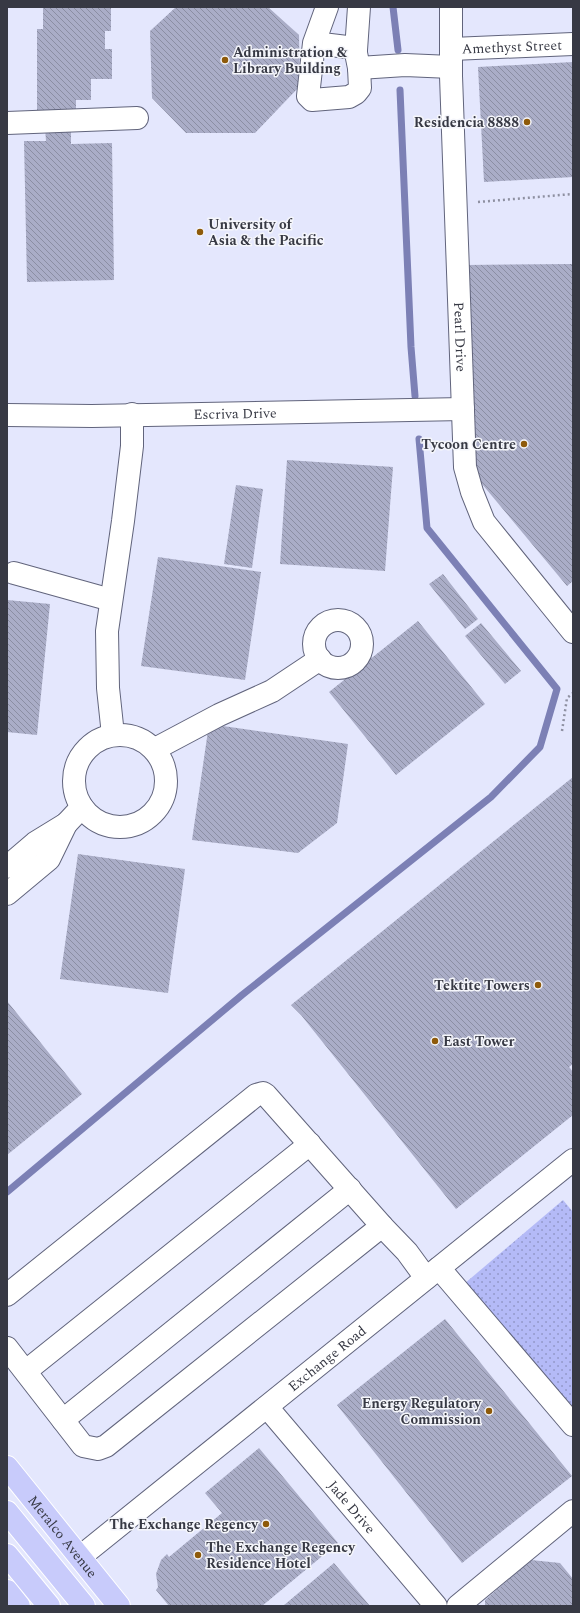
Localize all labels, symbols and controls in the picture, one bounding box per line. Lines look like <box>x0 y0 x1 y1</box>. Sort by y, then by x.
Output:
street label: Amethyst Street <box>461 34 562 59</box>
place label: Administration & Library Building <box>233 42 348 79</box>
marker: Administration & Library Building <box>220 55 230 65</box>
place label: Residencia 8888 <box>414 112 519 133</box>
marker: Residencia 8888 <box>522 117 532 127</box>
place label: University of Asia & the Pacific <box>208 214 324 251</box>
marker: University of Asia & the Pacific <box>195 227 205 237</box>
street label: Pearl Drive <box>449 302 472 372</box>
street label: Escriva Drive <box>193 402 277 425</box>
place label: Tycoon Centre <box>421 434 516 455</box>
marker: Tycoon Centre <box>519 439 529 449</box>
place label: Tektite Towers <box>434 975 530 996</box>
marker: Tektite Towers <box>533 980 543 990</box>
place label: East Tower <box>443 1031 515 1052</box>
marker: East Tower <box>430 1036 440 1046</box>
street label: Exchange Road <box>283 1320 371 1396</box>
place label: Energy Regulatory Commission <box>362 1393 482 1430</box>
marker: Energy Regulatory Commission <box>484 1406 494 1416</box>
street label: Jade Drive <box>323 1476 381 1538</box>
street label: Meralco Avenue <box>23 1490 103 1582</box>
place label: The Exchange Regency <box>109 1514 259 1535</box>
marker: The Exchange Regency <box>261 1519 271 1529</box>
place label: The Exchange Regency Residence Hotel <box>206 1537 356 1574</box>
marker: The Exchange Regency Residence Hotel <box>193 1550 203 1560</box>

